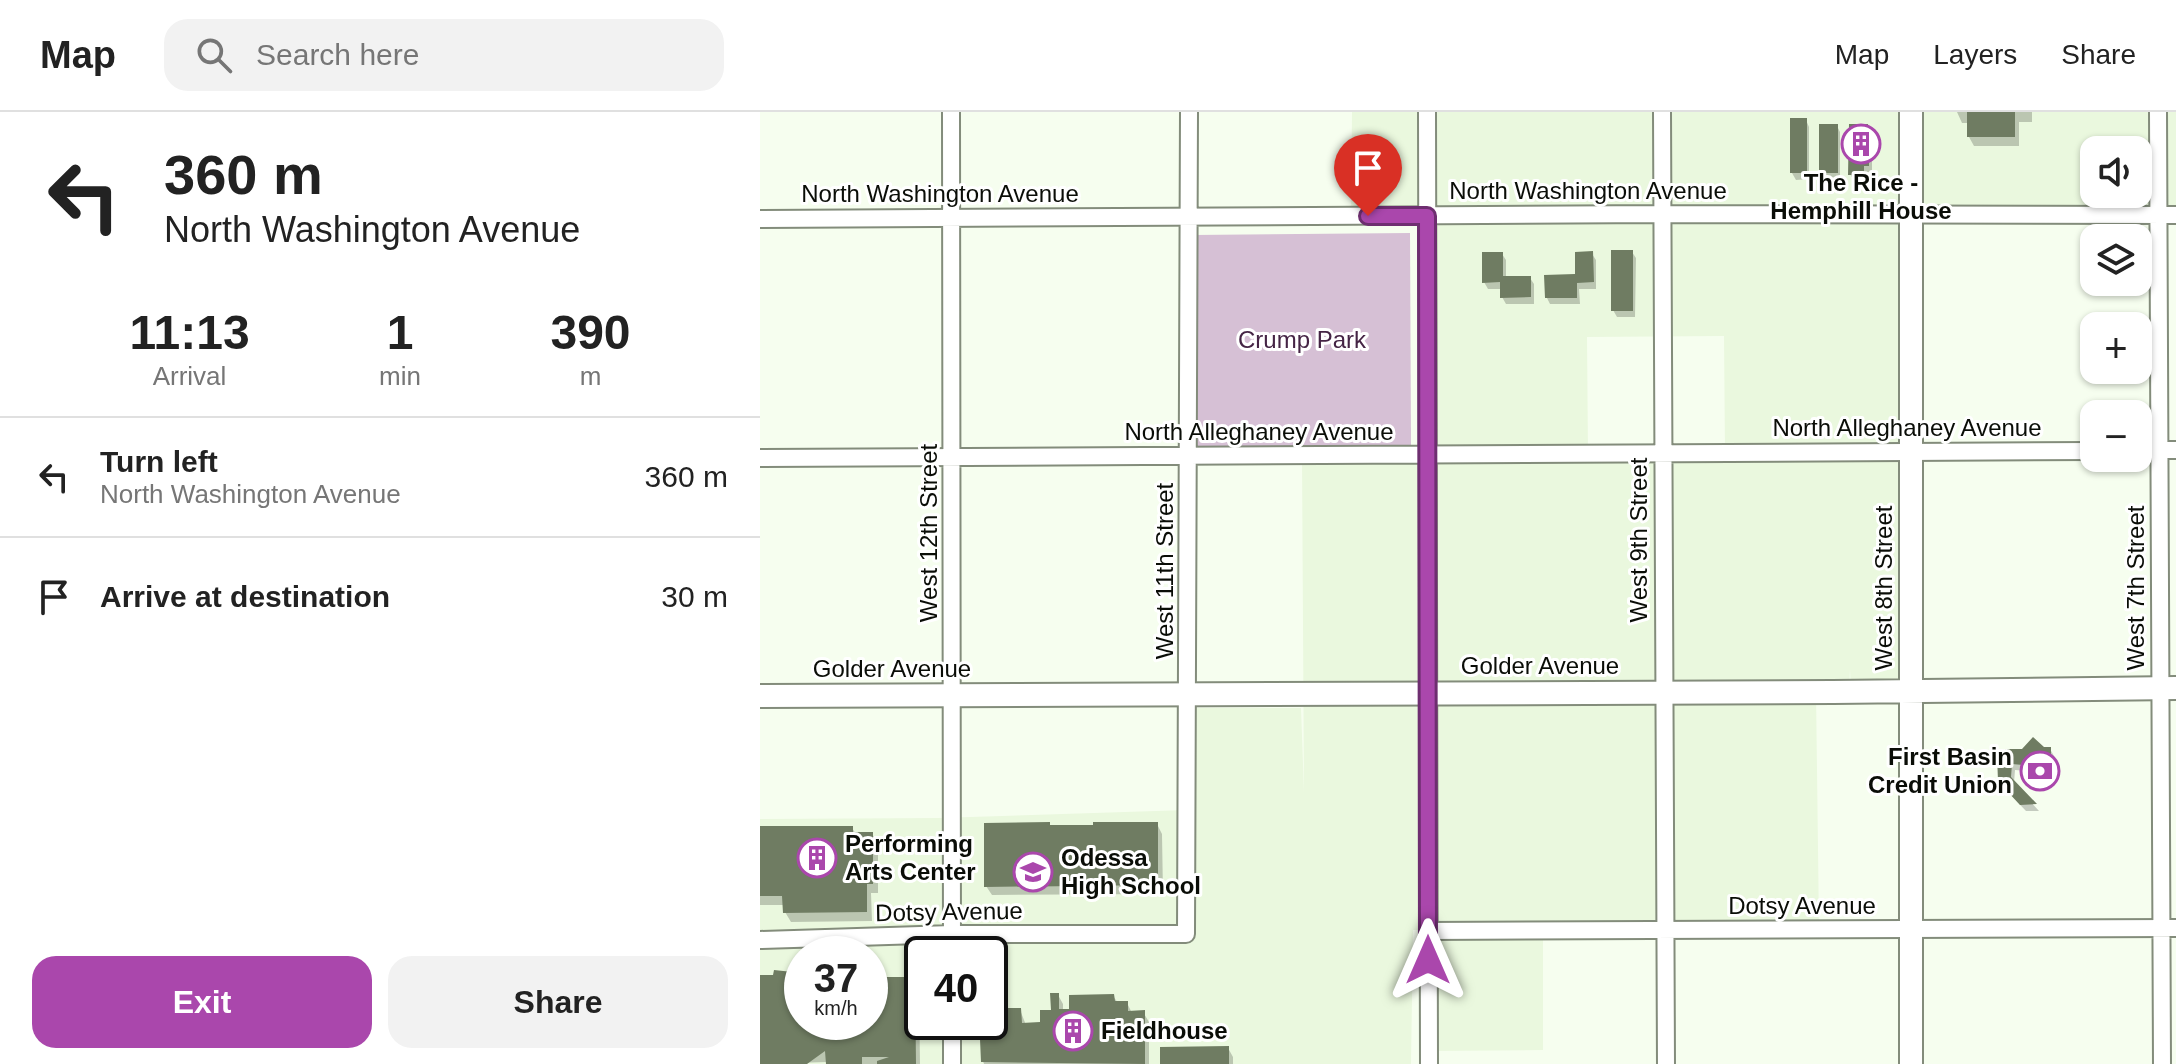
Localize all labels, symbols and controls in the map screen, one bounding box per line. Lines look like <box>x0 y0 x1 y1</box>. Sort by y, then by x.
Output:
search box <box>164 19 724 91</box>
icon: search <box>192 33 236 77</box>
text: Map <box>40 34 116 76</box>
text: Search here <box>256 38 419 71</box>
text: Map <box>1835 39 1889 70</box>
text: Layers <box>1933 39 2017 70</box>
text: Share <box>2061 39 2136 70</box>
building icon: The Rice - Hemphill House <box>1840 123 1882 165</box>
pin <box>1334 134 1402 216</box>
map controls <box>2080 136 2152 472</box>
button: sound <box>2080 136 2152 208</box>
text: 360 m <box>164 143 323 206</box>
icon: left <box>32 144 136 248</box>
icon: arrive <box>1346 146 1390 190</box>
place label: The Rice - Hemphill House <box>1770 169 1952 224</box>
street label: North Washington Avenue <box>1449 177 1727 204</box>
street label: North Washington Avenue <box>801 180 1079 207</box>
text: North Washington Avenue <box>164 209 580 250</box>
button: layers <box>2080 224 2152 296</box>
text: 11:13 <box>129 306 250 359</box>
text: 1 <box>387 306 413 359</box>
text: 390 <box>550 306 631 359</box>
button: + <box>2080 312 2152 384</box>
park label: Crump Park <box>1238 326 1367 353</box>
text: Arrival <box>153 361 226 391</box>
text: min <box>379 361 421 391</box>
text: m <box>580 361 601 391</box>
button: − <box>2080 400 2152 472</box>
street label: North Alleghaney Avenue <box>1772 414 2042 441</box>
street label: North Alleghaney Avenue <box>1124 418 1394 445</box>
street label: West 12th Street <box>915 444 942 622</box>
text: Turn left <box>100 445 218 478</box>
icon: left <box>32 455 76 499</box>
street label: West 9th Street <box>1625 457 1652 622</box>
text: 360 m <box>645 460 728 493</box>
text: North Washington Avenue <box>100 479 401 509</box>
street label: West 11th Street <box>1151 482 1178 659</box>
street label: West 8th Street <box>1870 505 1897 670</box>
street label: West 7th Street <box>2122 505 2149 670</box>
icon: arrive <box>32 575 76 619</box>
text: Arrive at destination <box>100 580 390 613</box>
text: 30 m <box>661 580 728 613</box>
street label: Golder Avenue <box>1461 652 1619 679</box>
street label: Golder Avenue <box>813 655 971 682</box>
place label: First Basin Credit Union <box>1868 743 2012 798</box>
bank icon: First Basin Credit Union <box>2019 750 2061 792</box>
place label: Performing Arts Center <box>845 830 976 885</box>
building icon: Performing Arts Center <box>796 837 838 879</box>
place label: Odessa High School <box>1061 844 1201 899</box>
school or university icon: Odessa High School <box>1012 851 1054 893</box>
street label: Dotsy Avenue <box>1728 892 1876 919</box>
street label: Dotsy Avenue <box>875 897 1023 926</box>
position arrow <box>1386 918 1470 1002</box>
speed limit sign: 40 <box>904 936 1008 1040</box>
button: Exit <box>32 956 372 1048</box>
button: Share <box>388 956 728 1048</box>
text: 37 <box>814 956 858 1000</box>
text: km/h <box>814 997 858 1019</box>
building icon: Fieldhouse <box>1052 1010 1094 1052</box>
place label: Fieldhouse <box>1101 1017 1228 1044</box>

